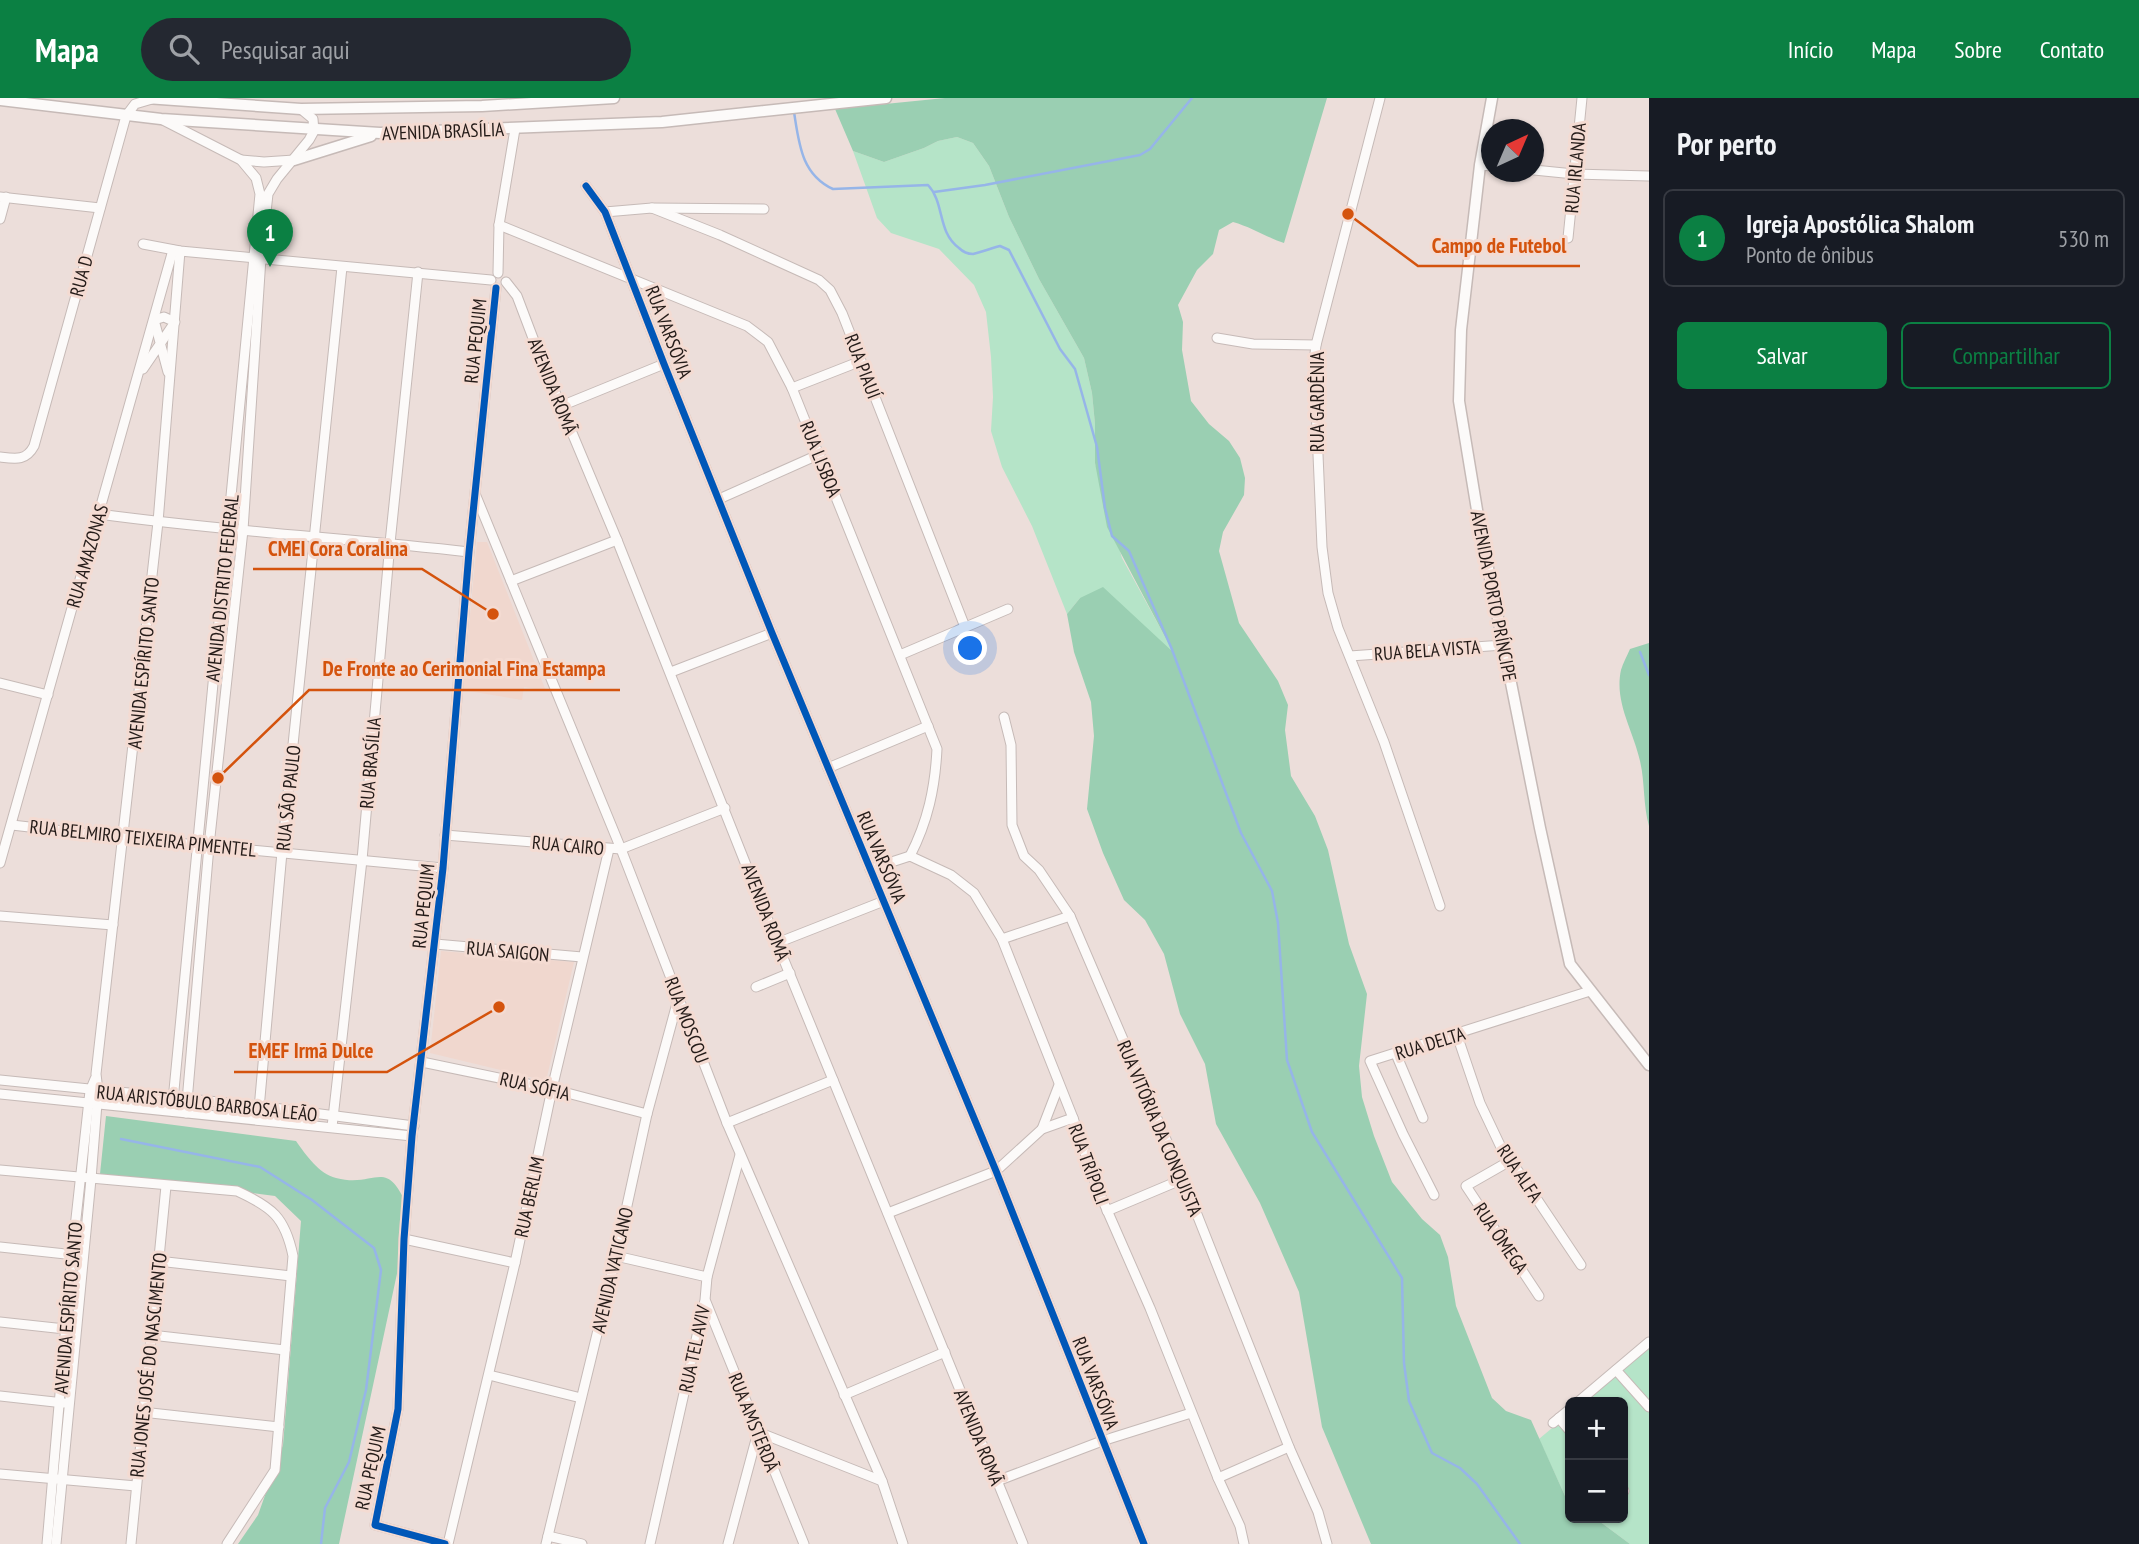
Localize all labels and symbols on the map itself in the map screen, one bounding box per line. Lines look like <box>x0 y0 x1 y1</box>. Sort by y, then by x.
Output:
street label: AVENIDA BRASÍLIA <box>381 117 505 145</box>
north arrow <box>1481 119 1544 182</box>
street label: RUA IRLANDA <box>1559 122 1591 214</box>
pin: 1 <box>247 209 293 267</box>
callout: Campo de Futebol <box>1418 224 1580 266</box>
text: Campo de Futebol <box>1432 232 1567 259</box>
street label: RUA D <box>64 253 98 299</box>
street label: RUA VARSÓVIA <box>640 282 698 382</box>
street label: RUA PEQUIM <box>459 297 491 385</box>
street label: RUA PIAUÍ <box>840 330 887 402</box>
street label: AVENIDA ROMÃ <box>523 334 583 438</box>
street label: RUA GARDÊNIA <box>1305 352 1329 452</box>
street label: RUA LISBOA <box>795 417 847 501</box>
street label: AVENIDA DISTRITO FEDERAL <box>200 493 244 683</box>
street label: RUA AMAZONAS <box>61 502 113 610</box>
street label: AVENIDA PORTO PRÍNCIPE <box>1466 509 1522 683</box>
callout: CMEI Cora Coralina <box>253 527 422 569</box>
text: CMEI Cora Coralina <box>268 535 408 562</box>
street label: AVENIDA ESPÍRITO SANTO <box>122 576 164 750</box>
your location <box>953 631 987 665</box>
street label: RUA BELA VISTA <box>1373 634 1481 666</box>
callout: De Fronte ao Cerimonial Fina Estampa <box>309 648 620 690</box>
text: De Fronte ao Cerimonial Fina Estampa <box>322 655 606 682</box>
street label: RUA BRASÍLIA <box>354 716 386 810</box>
street label: RUA SÃO PAULO <box>271 744 305 852</box>
street label: RUA VARSÓVIA <box>852 807 912 907</box>
street label: RUA BELMIRO TEIXEIRA PIMENTEL <box>29 814 258 862</box>
street label: RUA CAIRO <box>531 830 605 860</box>
street label: AVENIDA ROMÃ <box>737 860 795 964</box>
street label: RUA PEQUIM <box>407 862 439 950</box>
street label: RUA SAIGON <box>466 935 550 967</box>
street label: RUA MOSCOU <box>660 973 714 1067</box>
street label: RUA DELTA <box>1392 1021 1468 1065</box>
callout: EMEF Irmã Dulce <box>234 1030 387 1072</box>
text: EMEF Irmã Dulce <box>249 1037 373 1064</box>
street label: RUA VITÓRIA DA CONQUISTA <box>1112 1037 1208 1219</box>
street label: RUA SÓFIA <box>498 1066 572 1106</box>
street label: RUA ARISTÓBULO BARBOSA LEÃO <box>95 1079 319 1127</box>
street label: RUA TRÍPOLI <box>1063 1120 1115 1208</box>
street label: RUA ALFA <box>1492 1140 1548 1206</box>
street label: RUA BERLIM <box>509 1154 549 1240</box>
street label: RUA ÔMEGA <box>1469 1198 1533 1278</box>
street label: AVENIDA VATICANO <box>586 1205 638 1335</box>
street label: AVENIDA ESPÍRITO SANTO <box>49 1221 87 1395</box>
street label: RUA JONES JOSÉ DO NASCIMENTO <box>124 1251 172 1479</box>
street label: RUA TEL AVIV <box>673 1303 715 1395</box>
street label: RUA VARSÓVIA <box>1067 1333 1125 1433</box>
street label: RUA AMSTERDÃ <box>723 1369 785 1475</box>
street label: AVENIDA ROMÃ <box>949 1385 1009 1489</box>
street label: RUA PEQUIM <box>349 1424 391 1512</box>

